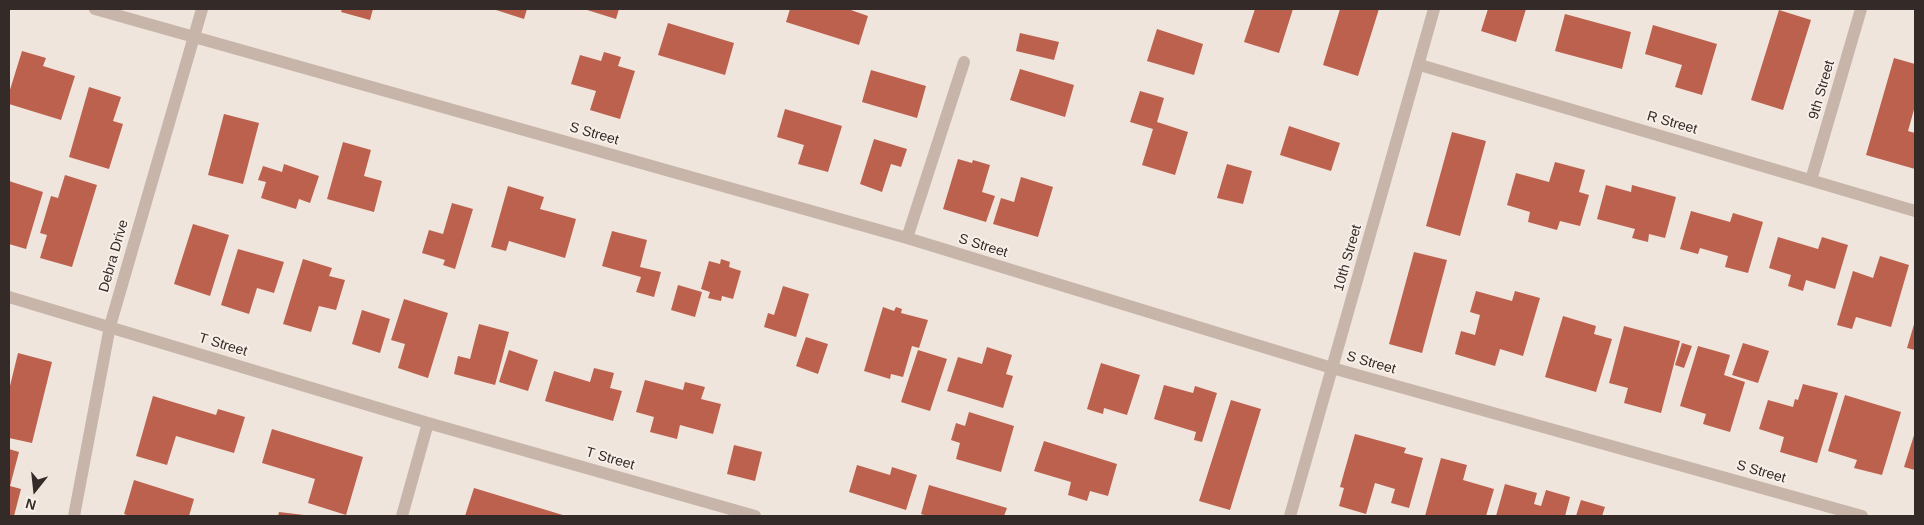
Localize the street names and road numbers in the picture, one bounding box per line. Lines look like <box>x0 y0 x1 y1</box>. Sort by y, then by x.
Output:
street label: 9th Street <box>1806 59 1838 121</box>
street label: R Street <box>1645 108 1699 138</box>
street label: S Street <box>567 119 621 149</box>
street label: Debra Drive <box>96 218 132 294</box>
street label: 10th Street <box>1330 223 1366 293</box>
street label: S Street <box>956 231 1010 261</box>
street label: T Street <box>197 330 249 360</box>
street label: S Street <box>1344 348 1398 378</box>
street label: T Street <box>584 444 636 474</box>
street label: S Street <box>1734 457 1788 487</box>

